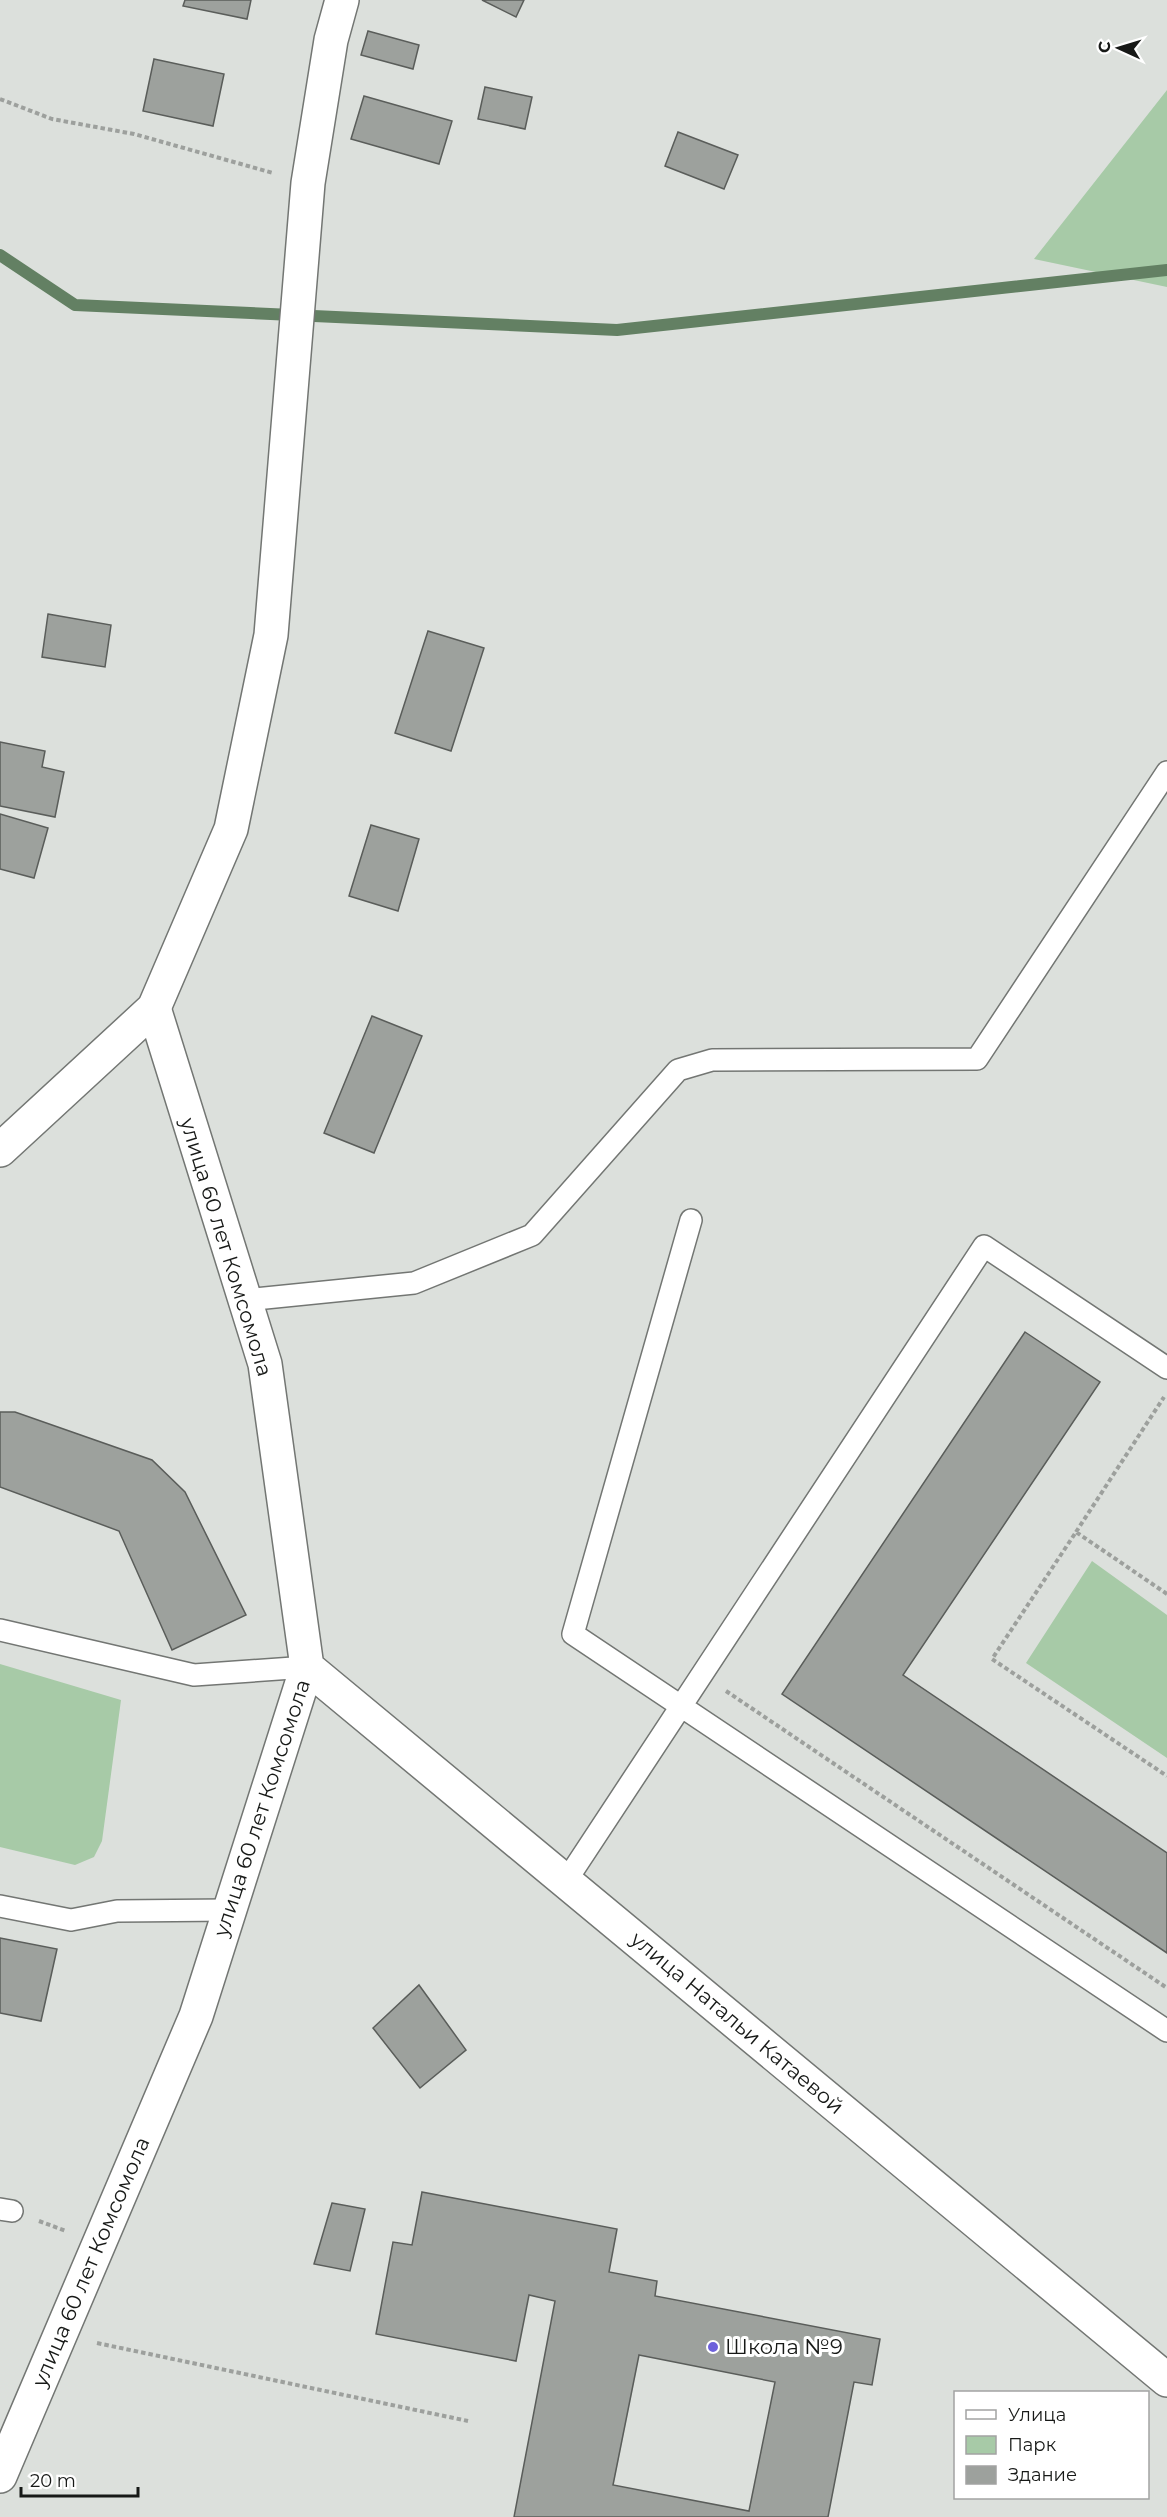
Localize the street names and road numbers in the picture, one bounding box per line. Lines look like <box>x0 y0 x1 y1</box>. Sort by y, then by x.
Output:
street label: улица 60 лет Комсомола <box>175 1114 278 1379</box>
street label: улица 60 лет Комсомола <box>208 1676 315 1941</box>
street label: улица Натальи Катаевой <box>625 1926 849 2119</box>
street label: улица 60 лет Комсомола <box>26 2133 155 2391</box>

